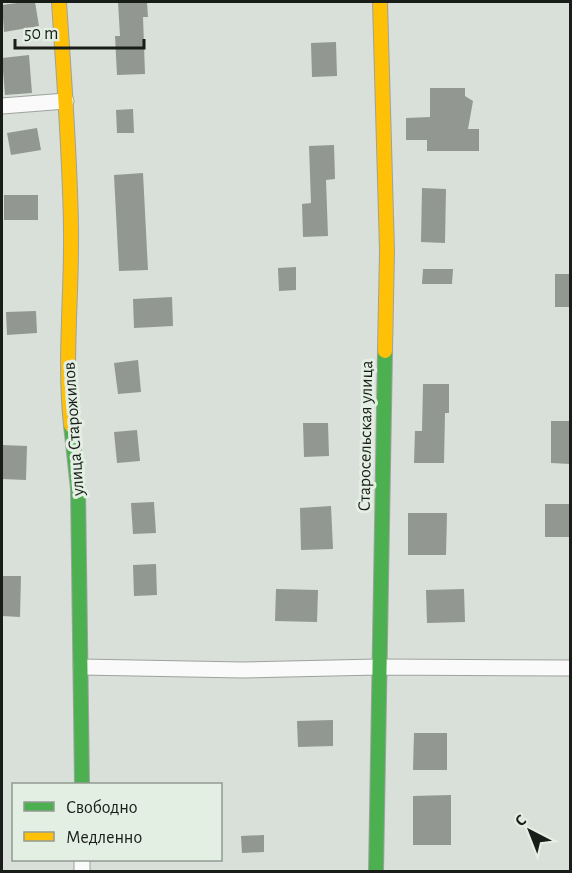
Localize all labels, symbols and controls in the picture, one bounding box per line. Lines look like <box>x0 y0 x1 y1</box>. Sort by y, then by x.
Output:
scale bar <box>15 12 144 50</box>
text: 50 m <box>24 25 58 43</box>
street label: Старосельская улица <box>356 360 376 512</box>
street label: улица Старожилов <box>60 361 88 498</box>
legend <box>12 783 222 861</box>
text: Свободно <box>66 798 138 817</box>
north arrow <box>500 801 560 861</box>
text: С <box>512 812 529 830</box>
text: Медленно <box>66 829 142 847</box>

